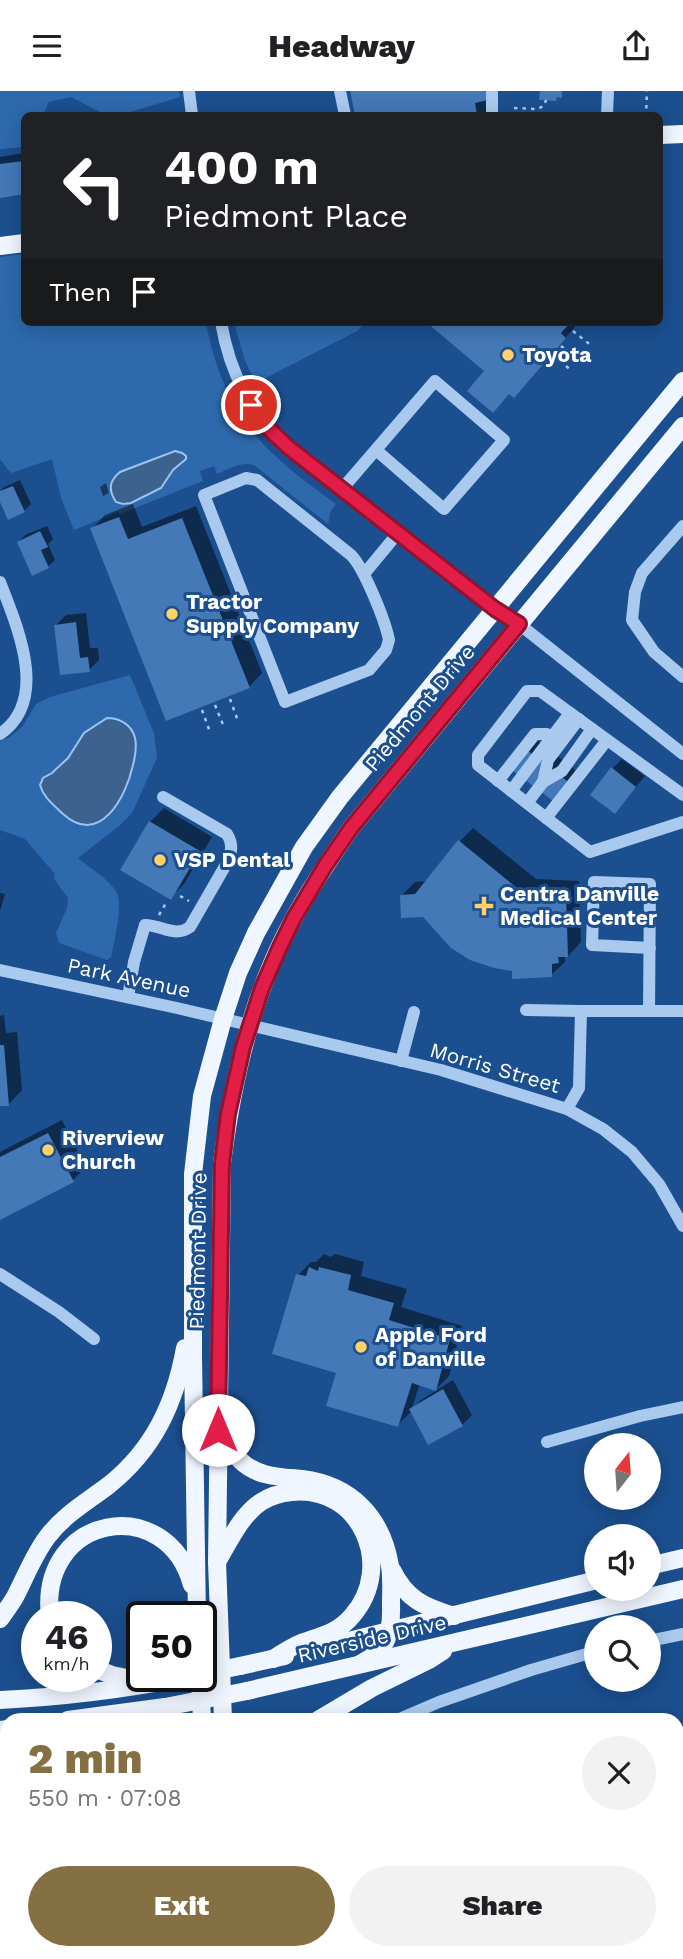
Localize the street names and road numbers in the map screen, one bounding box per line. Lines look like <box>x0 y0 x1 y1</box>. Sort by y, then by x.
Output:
street label: Piedmont Drive <box>359 639 480 776</box>
street label: Park Avenue <box>65 952 193 1003</box>
street label: Morris Street <box>427 1037 563 1098</box>
street label: Piedmont Drive <box>184 1172 211 1330</box>
street label: Riverside Drive <box>295 1609 449 1668</box>

